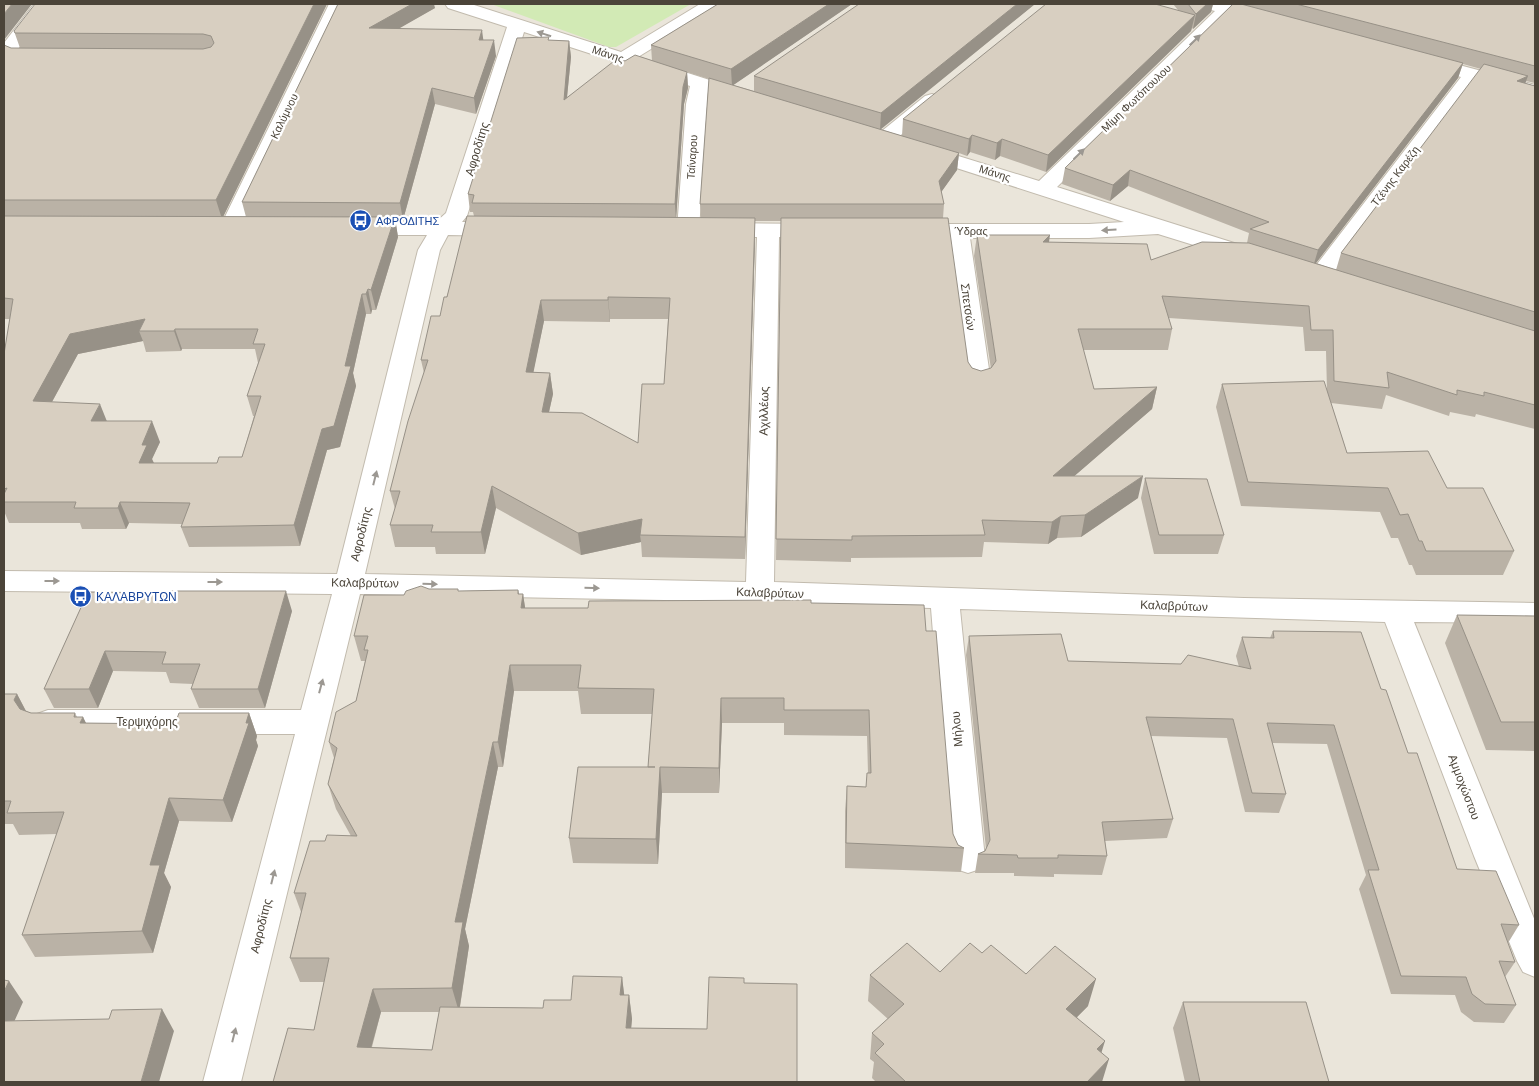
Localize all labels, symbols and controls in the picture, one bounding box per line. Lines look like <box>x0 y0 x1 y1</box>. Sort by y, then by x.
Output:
one-way arrow <box>536 29 551 37</box>
one-way arrow <box>1189 34 1201 46</box>
street label: Μάνης <box>591 43 625 65</box>
street label: Μίμη Φωτόπουλου <box>1099 62 1173 134</box>
street label: Καλύμνου <box>268 91 300 141</box>
street label: Αφροδίτης <box>462 120 492 178</box>
street label: Ταίναρου <box>684 134 700 180</box>
street label: Τζένης Καρέζη <box>1369 144 1421 208</box>
one-way arrow <box>1073 148 1085 160</box>
street label: Μάνης <box>978 163 1012 183</box>
bus stop icon: ΑΦΡΟΔΙΤΗΣ <box>348 209 372 233</box>
place label: ΑΦΡΟΔΙΤΗΣ <box>376 215 440 227</box>
street label: Ύδρας <box>954 225 988 237</box>
one-way arrow <box>1101 226 1117 234</box>
street label: Σπετσών <box>958 282 978 332</box>
street label: Αχιλλέως <box>757 386 771 436</box>
one-way arrow <box>371 470 379 485</box>
street label: Αφροδίτης <box>347 505 375 563</box>
street label: Καλαβρύτων <box>331 575 399 591</box>
one-way arrow <box>45 577 61 585</box>
one-way arrow <box>207 578 223 586</box>
one-way arrow <box>422 581 438 589</box>
one-way arrow <box>585 584 601 592</box>
bus stop icon: ΚΑΛΑΒΡΥΤΩΝ <box>68 585 92 609</box>
street label: Καλαβρύτων <box>736 585 804 601</box>
place label: ΚΑΛΑΒΡΥΤΩΝ <box>96 590 177 604</box>
street label: Καλαβρύτων <box>1140 598 1208 614</box>
one-way arrow <box>318 678 326 693</box>
street label: Μήλου <box>948 711 966 747</box>
street label: Τερψιχόρης <box>116 715 178 729</box>
street label: Αμμοχώστου <box>1445 752 1483 822</box>
one-way arrow <box>269 870 277 885</box>
street label: Αφροδίτης <box>247 897 275 955</box>
one-way arrow <box>230 1027 238 1042</box>

